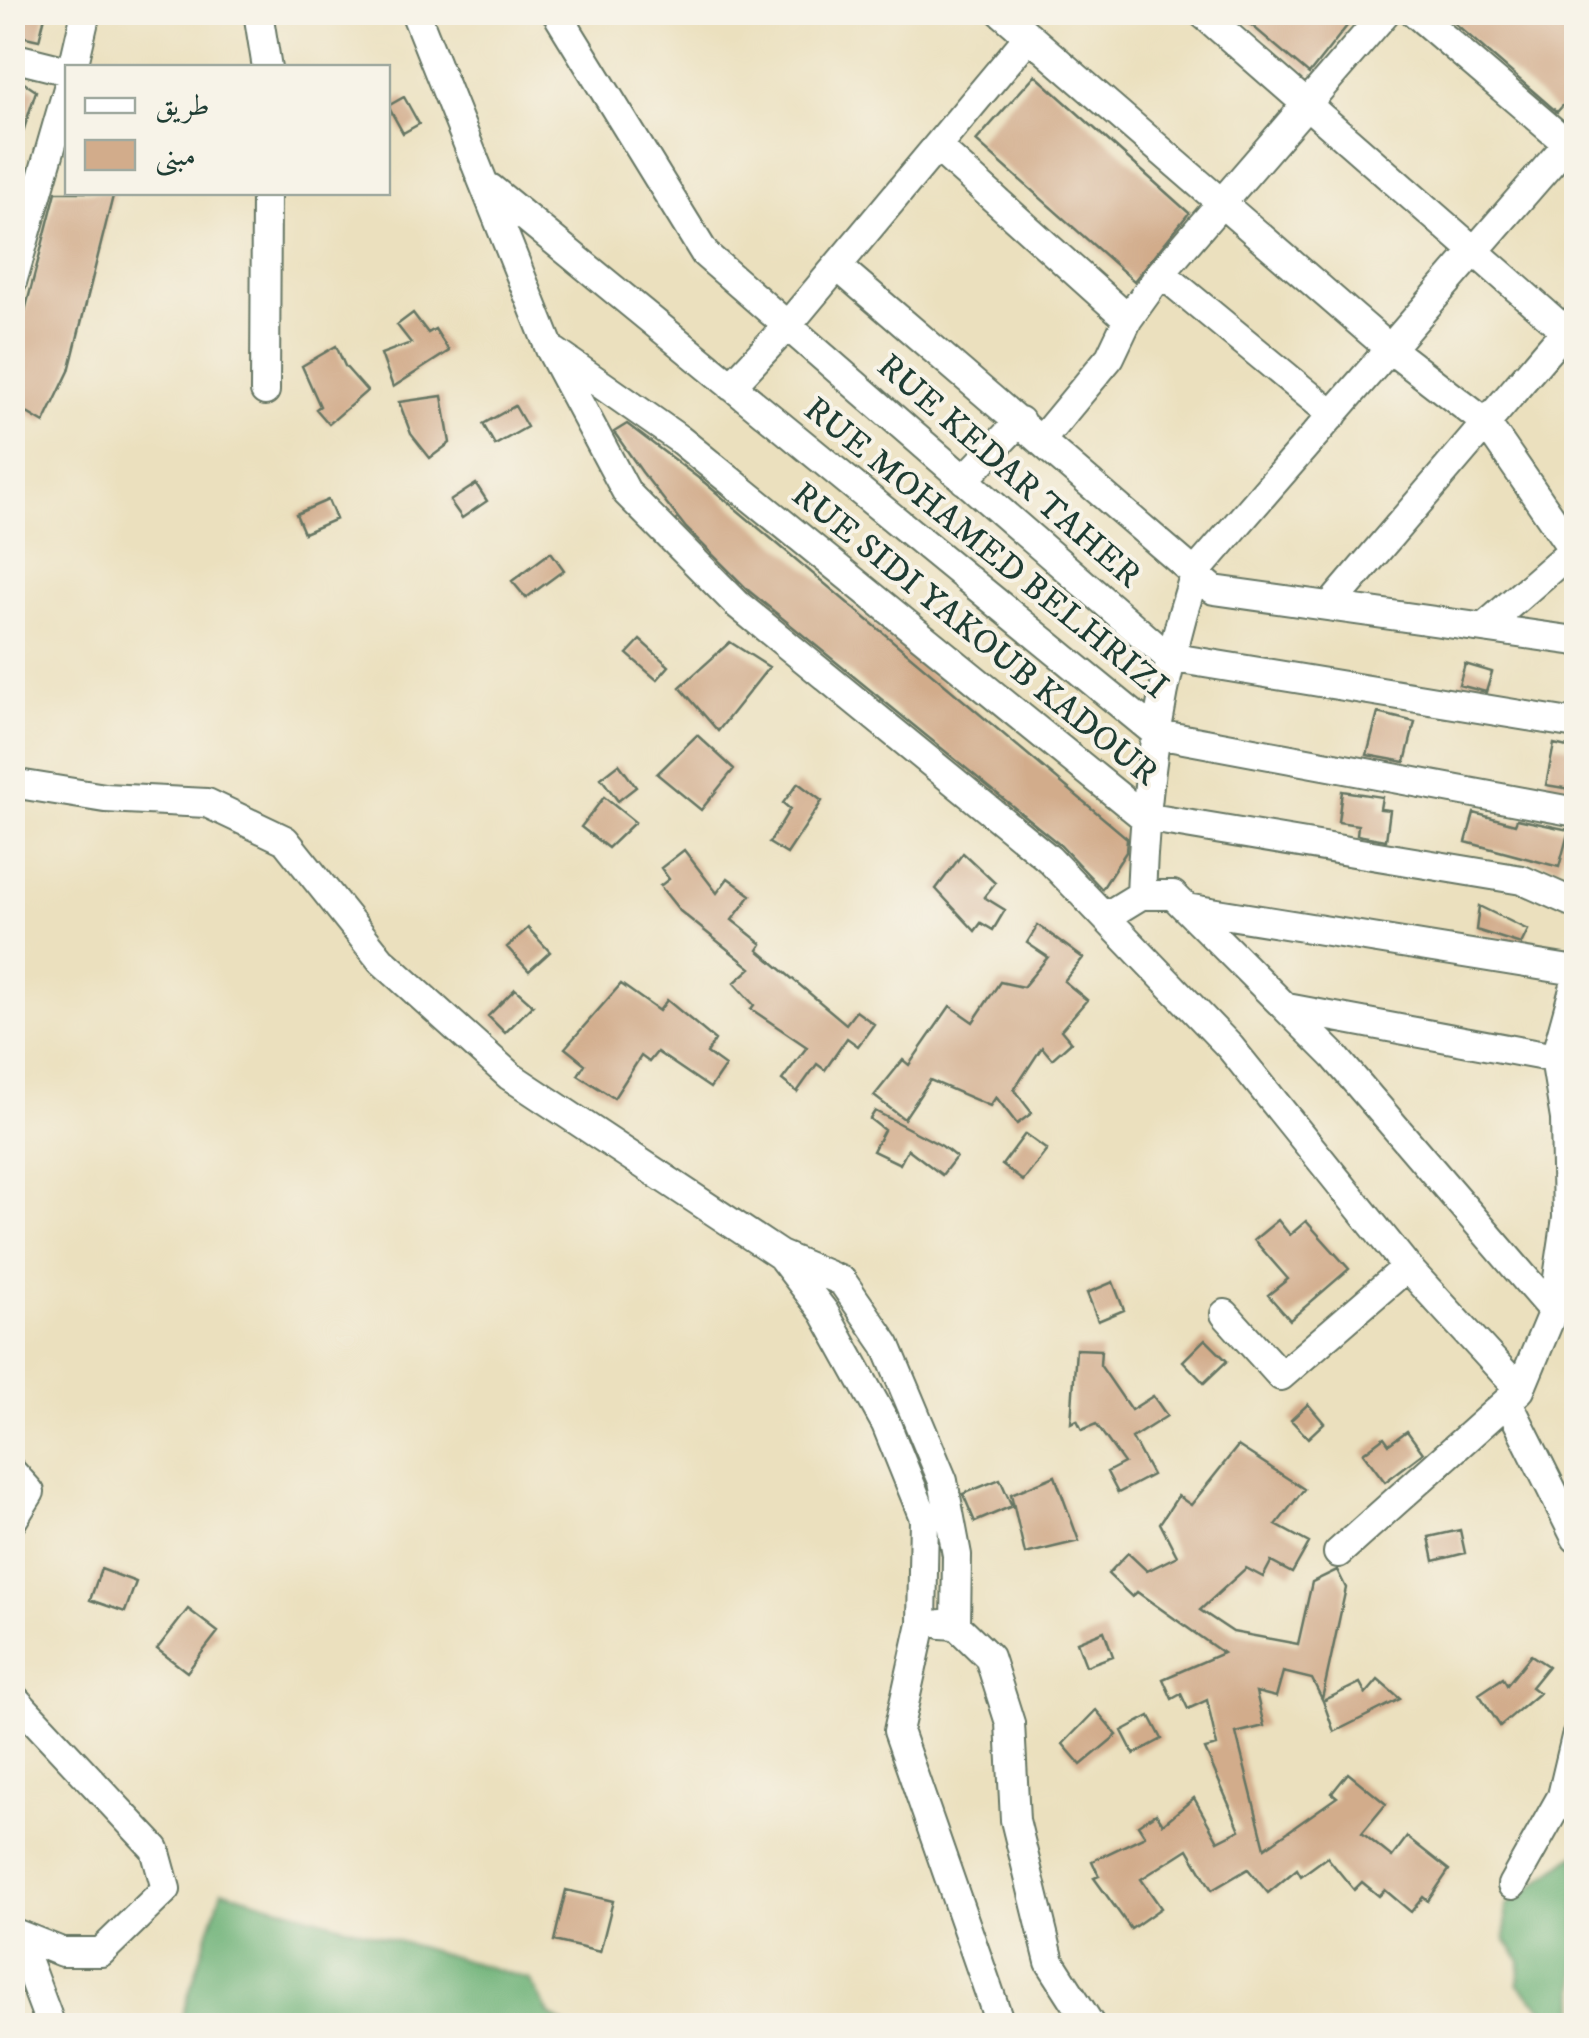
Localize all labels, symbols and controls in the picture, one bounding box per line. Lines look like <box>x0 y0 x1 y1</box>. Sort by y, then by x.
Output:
legend <box>65 65 390 195</box>
text: طريق <box>155 88 210 125</box>
text: مبنى <box>155 138 196 177</box>
street label: RUE KEDAR TAHER <box>868 345 1150 598</box>
street label: RUE MOHAMED BELHRIZI <box>795 388 1177 709</box>
street label: RUE SIDI YAKOUB KADOUR <box>783 473 1167 796</box>

